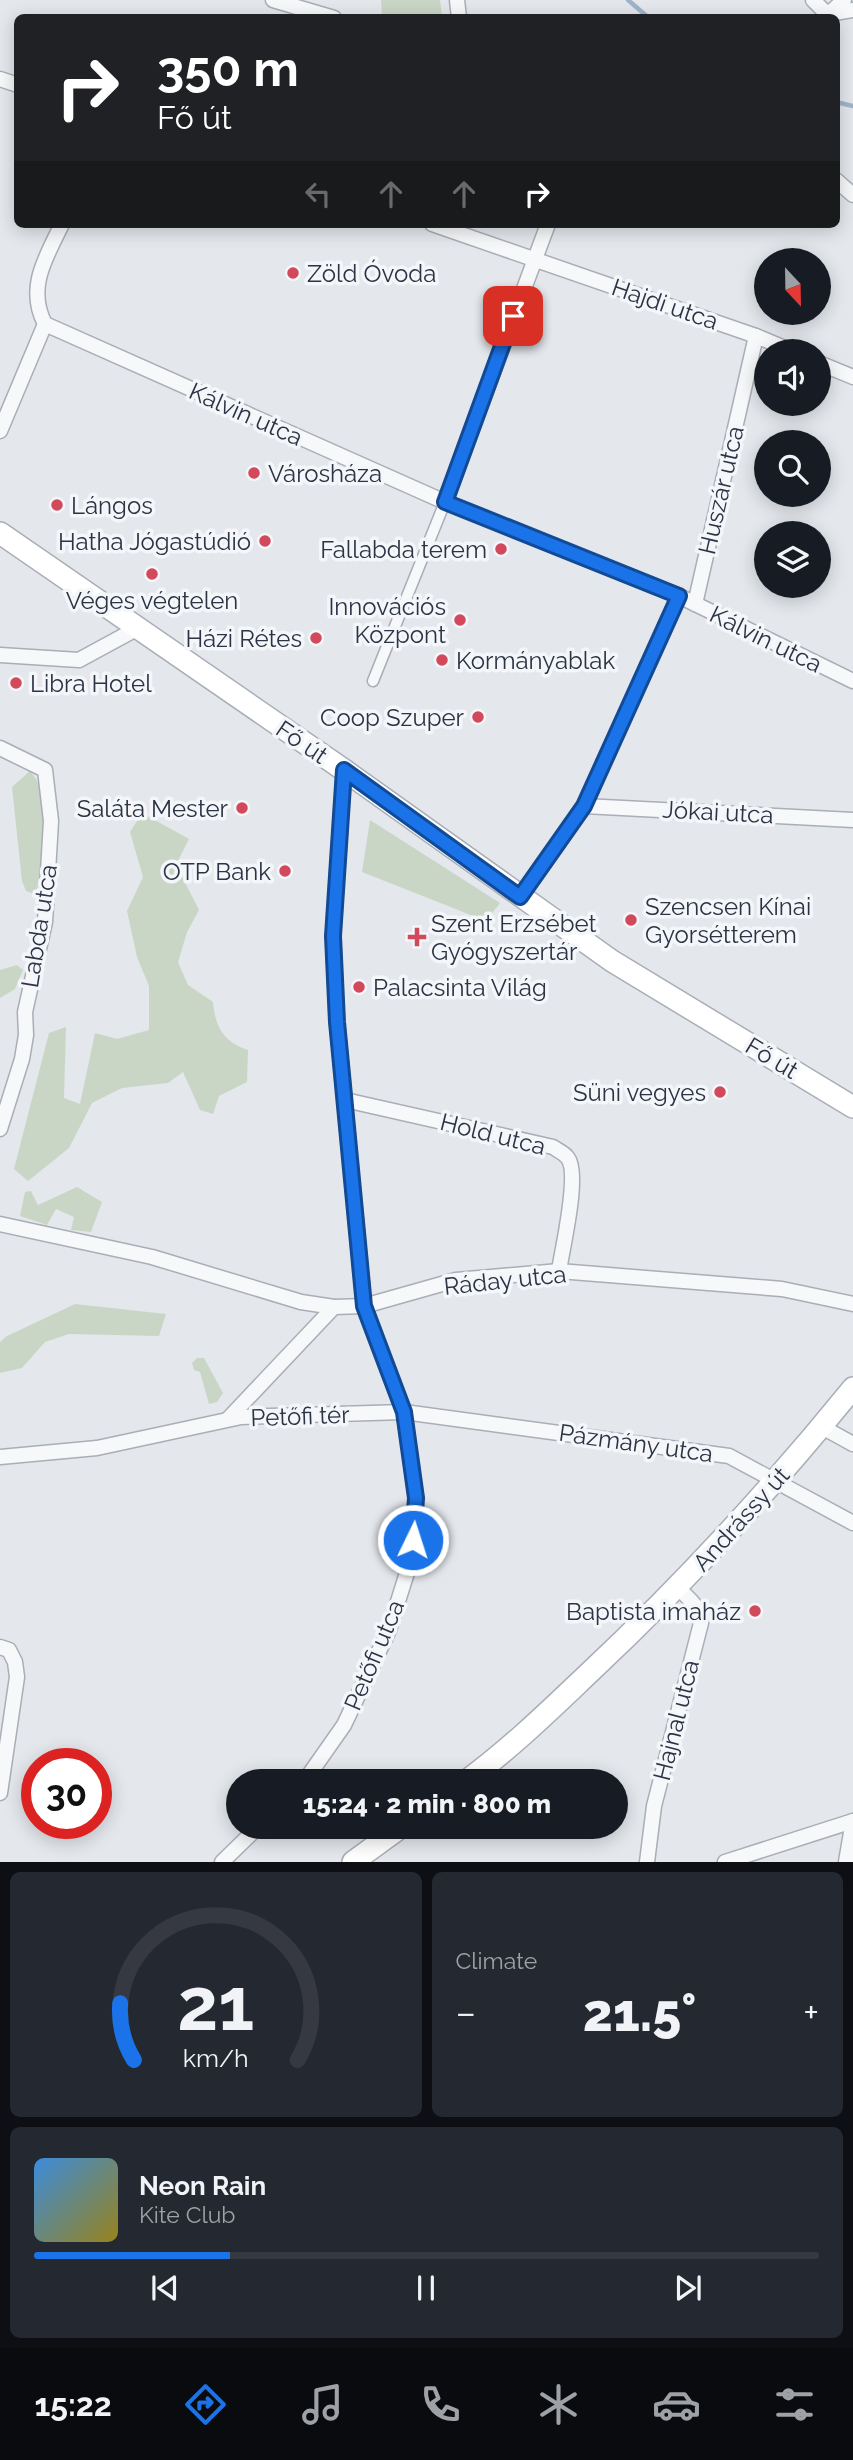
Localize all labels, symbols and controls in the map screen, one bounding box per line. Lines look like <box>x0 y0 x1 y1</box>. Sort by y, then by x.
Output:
text: 350 m <box>157 40 299 97</box>
icon: right <box>42 42 133 133</box>
text: Fő út <box>157 99 232 136</box>
icon: left <box>299 175 337 213</box>
icon: ahead <box>372 175 410 213</box>
icon: ahead <box>445 175 483 213</box>
icon: right <box>518 175 556 213</box>
north arrow <box>754 248 831 326</box>
map controls <box>754 248 831 598</box>
place label: Zöld Óvoda <box>307 259 436 288</box>
marker: Zöld Óvoda <box>285 265 301 281</box>
street label: Hajdi utca <box>608 272 722 336</box>
pin <box>483 286 543 346</box>
icon: arrive <box>494 297 532 335</box>
button: sound <box>754 339 831 416</box>
street label: Kálvin utca <box>185 376 307 452</box>
street label: Huszár utca <box>692 423 750 557</box>
button: search <box>754 430 831 507</box>
place label: Városháza <box>268 459 382 488</box>
marker: Városháza <box>246 465 262 481</box>
place label: Lángos <box>71 491 153 520</box>
marker: Lángos <box>49 497 65 513</box>
button: layers <box>754 521 831 598</box>
place label: Hatha Jógastúdió <box>58 527 251 556</box>
marker: Hatha Jógastúdió <box>257 533 273 549</box>
place label: Fallabda terem <box>320 535 487 564</box>
marker: Fallabda terem <box>493 541 509 557</box>
marker: Véges végtelen <box>144 566 160 582</box>
place label: Véges végtelen <box>66 586 238 615</box>
place label: Innovációs Központ <box>328 592 446 649</box>
street label: Kálvin utca <box>705 599 827 679</box>
marker: Innovációs Központ <box>452 612 468 628</box>
place label: Házi Rétes <box>185 624 302 653</box>
marker: Házi Rétes <box>308 630 324 646</box>
place label: Kormányablak <box>456 646 615 675</box>
marker: Kormányablak <box>434 652 450 668</box>
place label: Libra Hotel <box>30 669 152 698</box>
marker: Libra Hotel <box>8 675 24 691</box>
place label: Coop Szuper <box>320 703 465 732</box>
marker: Coop Szuper <box>470 709 486 725</box>
street label: Fő út <box>271 714 333 770</box>
place label: Saláta Mester <box>77 794 229 823</box>
street label: Jókai utca <box>662 795 774 829</box>
marker: Saláta Mester <box>234 800 250 816</box>
place label: OTP Bank <box>163 857 271 886</box>
street label: Labda utca <box>15 862 63 990</box>
marker: OTP Bank <box>277 863 293 879</box>
place label: Szencsen Kínai Gyorsétterem <box>645 892 811 949</box>
place label: Szent Erzsébet Gyógyszertár <box>431 909 596 966</box>
marker: Szencsen Kínai Gyorsétterem <box>623 912 639 928</box>
marker: Szent Erzsébet Gyógyszertár <box>409 929 425 945</box>
place label: Palacsinta Világ <box>373 973 547 1002</box>
marker: Palacsinta Világ <box>351 979 367 995</box>
street label: Fő út <box>741 1031 803 1085</box>
place label: Süni vegyes <box>573 1078 706 1107</box>
marker: Süni vegyes <box>712 1084 728 1100</box>
street label: Hold utca <box>437 1107 549 1161</box>
street label: Ráday utca <box>442 1259 568 1301</box>
street label: Petőfi tér <box>250 1400 351 1432</box>
street label: Pázmány utca <box>557 1418 715 1468</box>
street label: Andrássy út <box>687 1461 795 1577</box>
position arrow <box>376 1503 450 1577</box>
street label: Petőfi utca <box>338 1595 410 1715</box>
place label: Baptista imaház <box>566 1597 741 1626</box>
marker: Baptista imaház <box>747 1603 763 1619</box>
street label: Hajnal utca <box>647 1657 705 1783</box>
speed limit sign: 30 <box>21 1748 112 1839</box>
text: 15:24 · 2 min · 800 m <box>303 1789 551 1819</box>
text: Climate <box>456 1947 537 1974</box>
text: 21 <box>177 1963 254 2048</box>
text: 21.5° <box>583 1982 696 2043</box>
text: − <box>456 1990 476 2035</box>
text: + <box>803 1990 819 2035</box>
text: km/h <box>183 2043 249 2073</box>
text: Neon Rain <box>139 2171 266 2201</box>
text: Kite Club <box>139 2201 236 2228</box>
icon: previous <box>146 2269 184 2307</box>
icon: pause <box>407 2269 445 2307</box>
icon: next <box>669 2269 707 2307</box>
icon: directions <box>181 2380 230 2429</box>
icon: music <box>298 2380 347 2429</box>
icon: phone <box>416 2380 465 2429</box>
icon: climate <box>534 2380 583 2429</box>
icon: car <box>652 2380 701 2429</box>
icon: filters <box>770 2380 819 2429</box>
text: 15:22 <box>34 2386 112 2423</box>

